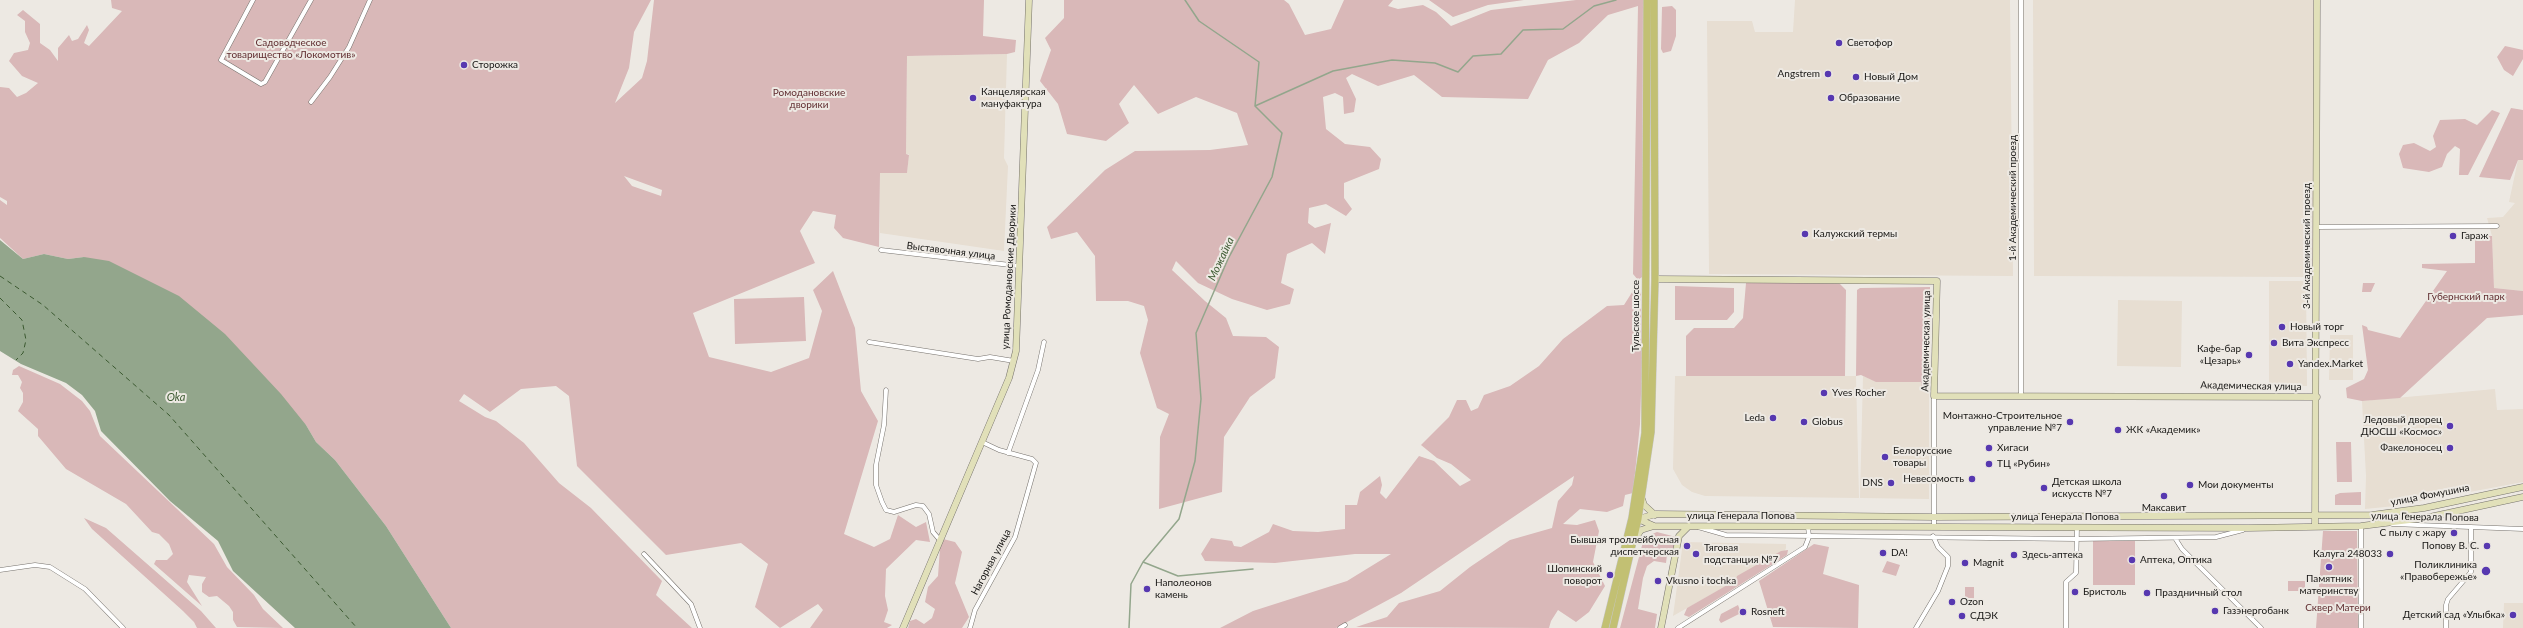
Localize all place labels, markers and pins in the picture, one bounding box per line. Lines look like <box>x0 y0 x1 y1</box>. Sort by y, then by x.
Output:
place label: Светофор <box>1847 37 1893 49</box>
marker: Светофор <box>1834 38 1844 48</box>
place label: Сторожка <box>472 59 518 71</box>
marker: Сторожка <box>459 60 469 70</box>
place label: Angstrem <box>1778 68 1820 80</box>
marker: Angstrem <box>1823 69 1833 79</box>
place label: Новый Дом <box>1864 71 1918 83</box>
marker: Новый Дом <box>1851 72 1861 82</box>
place label: Канцелярская мануфактура <box>981 86 1046 110</box>
place label: Образование <box>1839 92 1900 104</box>
marker: Канцелярская мануфактура <box>968 93 978 103</box>
marker: Образование <box>1826 93 1836 103</box>
place label: Калужский термы <box>1813 228 1897 240</box>
marker: Калужский термы <box>1800 229 1810 239</box>
place label: Гараж <box>2461 230 2488 242</box>
marker: Гараж <box>2448 231 2458 241</box>
place label: Новый торг <box>2290 321 2344 333</box>
marker: Новый торг <box>2277 322 2287 332</box>
place label: Вита Экспресс <box>2282 337 2349 349</box>
marker: Вита Экспресс <box>2269 338 2279 348</box>
place label: Кафе-бар «Цезарь» <box>2197 343 2241 366</box>
marker: Кафе-бар «Цезарь» <box>2244 350 2254 360</box>
place label: Yandex.Market <box>2298 358 2363 370</box>
marker: Yandex.Market <box>2285 359 2295 369</box>
place label: Yves Rocher <box>1832 387 1886 399</box>
marker: Yves Rocher <box>1819 388 1829 398</box>
place label: Монтажно-Строительное управление №7 <box>1943 410 2062 434</box>
place label: Leda <box>1744 412 1765 424</box>
marker: Leda <box>1768 413 1778 423</box>
place label: Ледовый дворец ДЮСШ «Космос» <box>2361 414 2442 438</box>
place label: Globus <box>1812 416 1843 428</box>
marker: Globus <box>1799 417 1809 427</box>
marker: Монтажно-Строительное управление №7 <box>2065 417 2075 427</box>
marker: Ледовый дворец ДЮСШ «Космос» <box>2445 421 2455 431</box>
place label: ЖК «Академик» <box>2126 424 2200 436</box>
marker: ЖК «Академик» <box>2113 425 2123 435</box>
place label: Хигаси <box>1997 442 2029 454</box>
place label: Факелоносец <box>2380 442 2442 454</box>
marker: Хигаси <box>1984 443 1994 453</box>
marker: Факелоносец <box>2445 443 2455 453</box>
place label: Белорусские товары <box>1893 445 1952 468</box>
marker: Белорусские товары <box>1880 452 1890 462</box>
place label: ТЦ «Рубин» <box>1997 458 2050 470</box>
marker: ТЦ «Рубин» <box>1984 459 1994 469</box>
place label: Невесомость <box>1903 473 1964 485</box>
marker: Невесомость <box>1967 474 1977 484</box>
place label: Детская школа искусств №7 <box>2052 476 2122 500</box>
place label: DNS <box>1862 477 1883 489</box>
marker: DNS <box>1886 478 1896 488</box>
place label: Мои документы <box>2198 479 2273 491</box>
marker: Мои документы <box>2185 480 2195 490</box>
marker: Детская школа искусств №7 <box>2039 483 2049 493</box>
marker: Максавит <box>2159 491 2169 501</box>
place label: Максавит <box>2142 502 2186 514</box>
place label: С пылу с жару <box>2380 527 2446 539</box>
marker: С пылу с жару <box>2449 528 2459 538</box>
place label: Бывшая троллейбусная диспетчерская <box>1570 534 1679 558</box>
place label: Попову В. С. <box>2422 540 2479 552</box>
marker: Бывшая троллейбусная диспетчерская <box>1682 541 1692 551</box>
marker: Попову В. С. <box>2482 541 2492 551</box>
place label: Тяговая подстанция №7 <box>1704 542 1778 566</box>
place label: DA! <box>1891 547 1908 559</box>
marker: DA! <box>1878 548 1888 558</box>
place label: Калуга 248033 <box>2313 548 2382 560</box>
marker: Тяговая подстанция №7 <box>1691 549 1701 559</box>
place label: Здесь-аптека <box>2022 549 2083 561</box>
marker: Калуга 248033 <box>2385 549 2395 559</box>
marker: Здесь-аптека <box>2009 550 2019 560</box>
place label: Аптека, Оптика <box>2140 554 2212 566</box>
marker: Аптека, Оптика <box>2127 555 2137 565</box>
place label: Magnit <box>1973 557 2004 569</box>
marker: Magnit <box>1960 558 1970 568</box>
place label: Поликлиника «Правобережье» <box>2400 559 2477 582</box>
marker: Памятник материнству <box>2324 562 2334 572</box>
place label: Шопинский поворот <box>1547 563 1602 586</box>
marker: Поликлиника «Правобережье» <box>2480 565 2492 577</box>
marker: Шопинский поворот <box>1605 570 1615 580</box>
place label: Памятник материнству <box>2300 573 2358 596</box>
place label: Vkusno i tochka <box>1666 575 1736 587</box>
marker: Vkusno i tochka <box>1653 576 1663 586</box>
place label: Наполеонов камень <box>1155 577 1212 600</box>
marker: Наполеонов камень <box>1142 584 1152 594</box>
place label: Бристоль <box>2083 586 2126 598</box>
marker: Бристоль <box>2070 587 2080 597</box>
place label: Праздничный стол <box>2155 587 2242 599</box>
marker: Праздничный стол <box>2142 588 2152 598</box>
place label: Ozon <box>1960 596 1984 608</box>
marker: Ozon <box>1947 597 1957 607</box>
place label: Газэнергобанк <box>2223 605 2289 617</box>
place label: Rosneft <box>1751 606 1785 618</box>
marker: Газэнергобанк <box>2210 606 2220 616</box>
marker: Rosneft <box>1738 607 1748 617</box>
place label: Детский сад «Улыбка» <box>2403 609 2505 621</box>
place label: СДЭК <box>1970 610 1998 622</box>
marker: Детский сад «Улыбка» <box>2508 610 2518 620</box>
marker: СДЭК <box>1957 611 1967 621</box>

